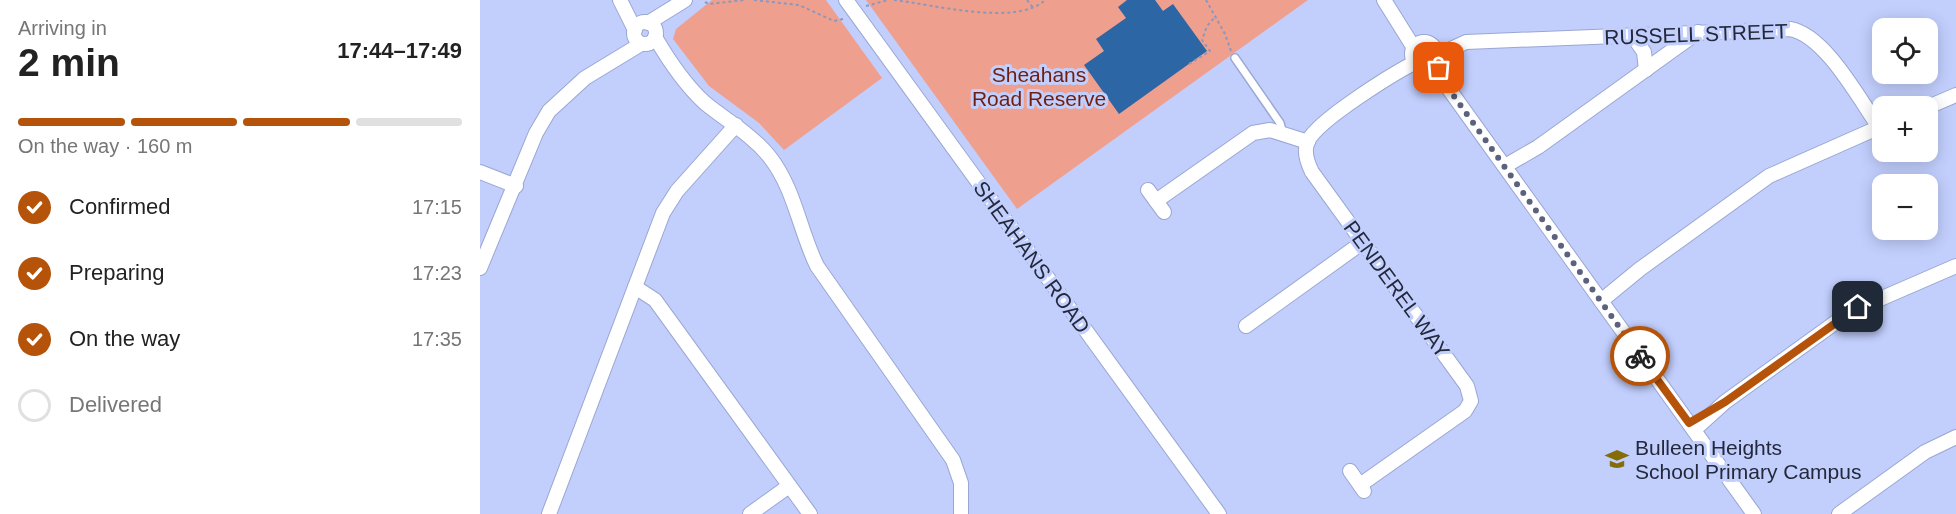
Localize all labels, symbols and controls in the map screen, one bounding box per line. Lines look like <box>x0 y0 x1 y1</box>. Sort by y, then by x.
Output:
text: Arriving in <box>18 17 107 39</box>
map controls <box>1872 18 1938 240</box>
button: locate <box>1872 18 1938 84</box>
street label: RUSSELL STREET <box>1604 19 1788 49</box>
text: 17:44–17:49 <box>337 38 462 63</box>
text: 2 min <box>18 41 120 84</box>
pin <box>1413 42 1464 93</box>
icon: bag <box>1422 51 1455 84</box>
park label: Sheahans Road Reserve <box>972 63 1106 110</box>
button: + <box>1872 96 1938 162</box>
text: On the way · 160 m <box>18 135 193 157</box>
button: − <box>1872 174 1938 240</box>
street label: SHEAHANS ROAD <box>969 177 1095 337</box>
icon: check <box>18 191 51 224</box>
text: Confirmed <box>69 194 170 219</box>
text: 17:15 <box>412 196 462 218</box>
street label: PENDEREL WAY <box>1340 216 1454 362</box>
icon: check <box>18 257 51 290</box>
text: Preparing <box>69 260 164 285</box>
text: 17:23 <box>412 262 462 284</box>
pin <box>1832 281 1883 332</box>
icon: home <box>1841 290 1874 323</box>
icon: check <box>18 323 51 356</box>
text: On the way <box>69 326 180 351</box>
courier <box>1610 326 1670 386</box>
text: 17:35 <box>412 328 462 350</box>
icon: bike <box>1624 340 1657 373</box>
text: Delivered <box>69 392 162 417</box>
place label: Bulleen Heights School Primary Campus <box>1635 436 1861 483</box>
school or university icon: Bulleen Heights School Primary Campus <box>1604 446 1630 472</box>

